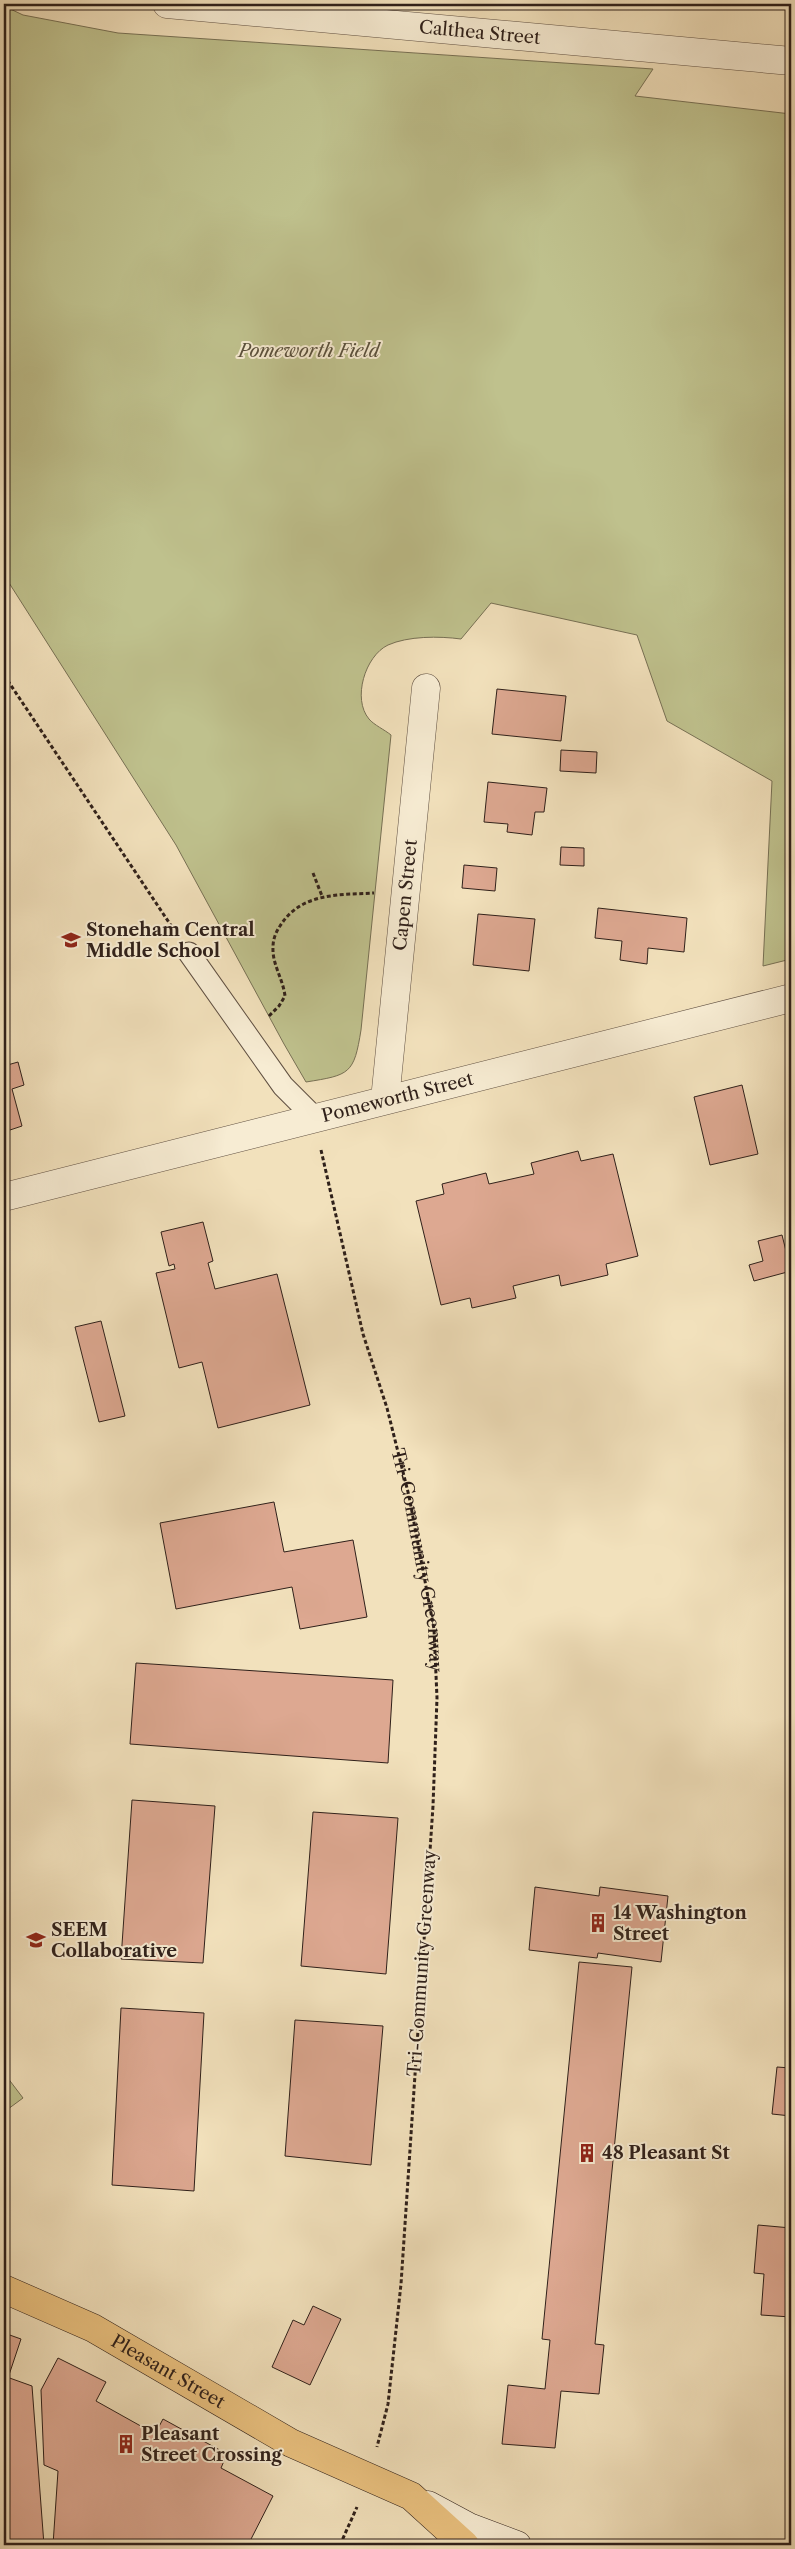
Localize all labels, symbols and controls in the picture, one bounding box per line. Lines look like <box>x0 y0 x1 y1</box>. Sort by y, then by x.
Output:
street label: Calthea Street <box>418 16 542 49</box>
park label: Pomeworth Field <box>237 340 382 362</box>
street label: Capen Street <box>389 838 422 952</box>
place label: Stoneham Central Middle School <box>86 919 255 962</box>
school or university icon: Stoneham Central Middle School <box>60 929 82 951</box>
street label: Pomeworth Street <box>319 1068 476 1127</box>
street label: Tri-Community Greenway <box>387 1446 447 1673</box>
street label: Tri-Community Greenway <box>403 1848 441 2077</box>
place label: 14 Washington Street <box>613 1902 748 1945</box>
building icon: 14 Washington Street <box>587 1912 609 1934</box>
place label: SEEM Collaborative <box>51 1919 177 1962</box>
school or university icon: SEEM Collaborative <box>25 1929 47 1951</box>
building icon: 48 Pleasant St <box>576 2142 598 2164</box>
place label: 48 Pleasant St <box>602 2142 730 2164</box>
street label: Pleasant Street <box>107 2330 229 2414</box>
place label: Pleasant Street Crossing <box>141 2423 283 2466</box>
building icon: Pleasant Street Crossing <box>115 2433 137 2455</box>

